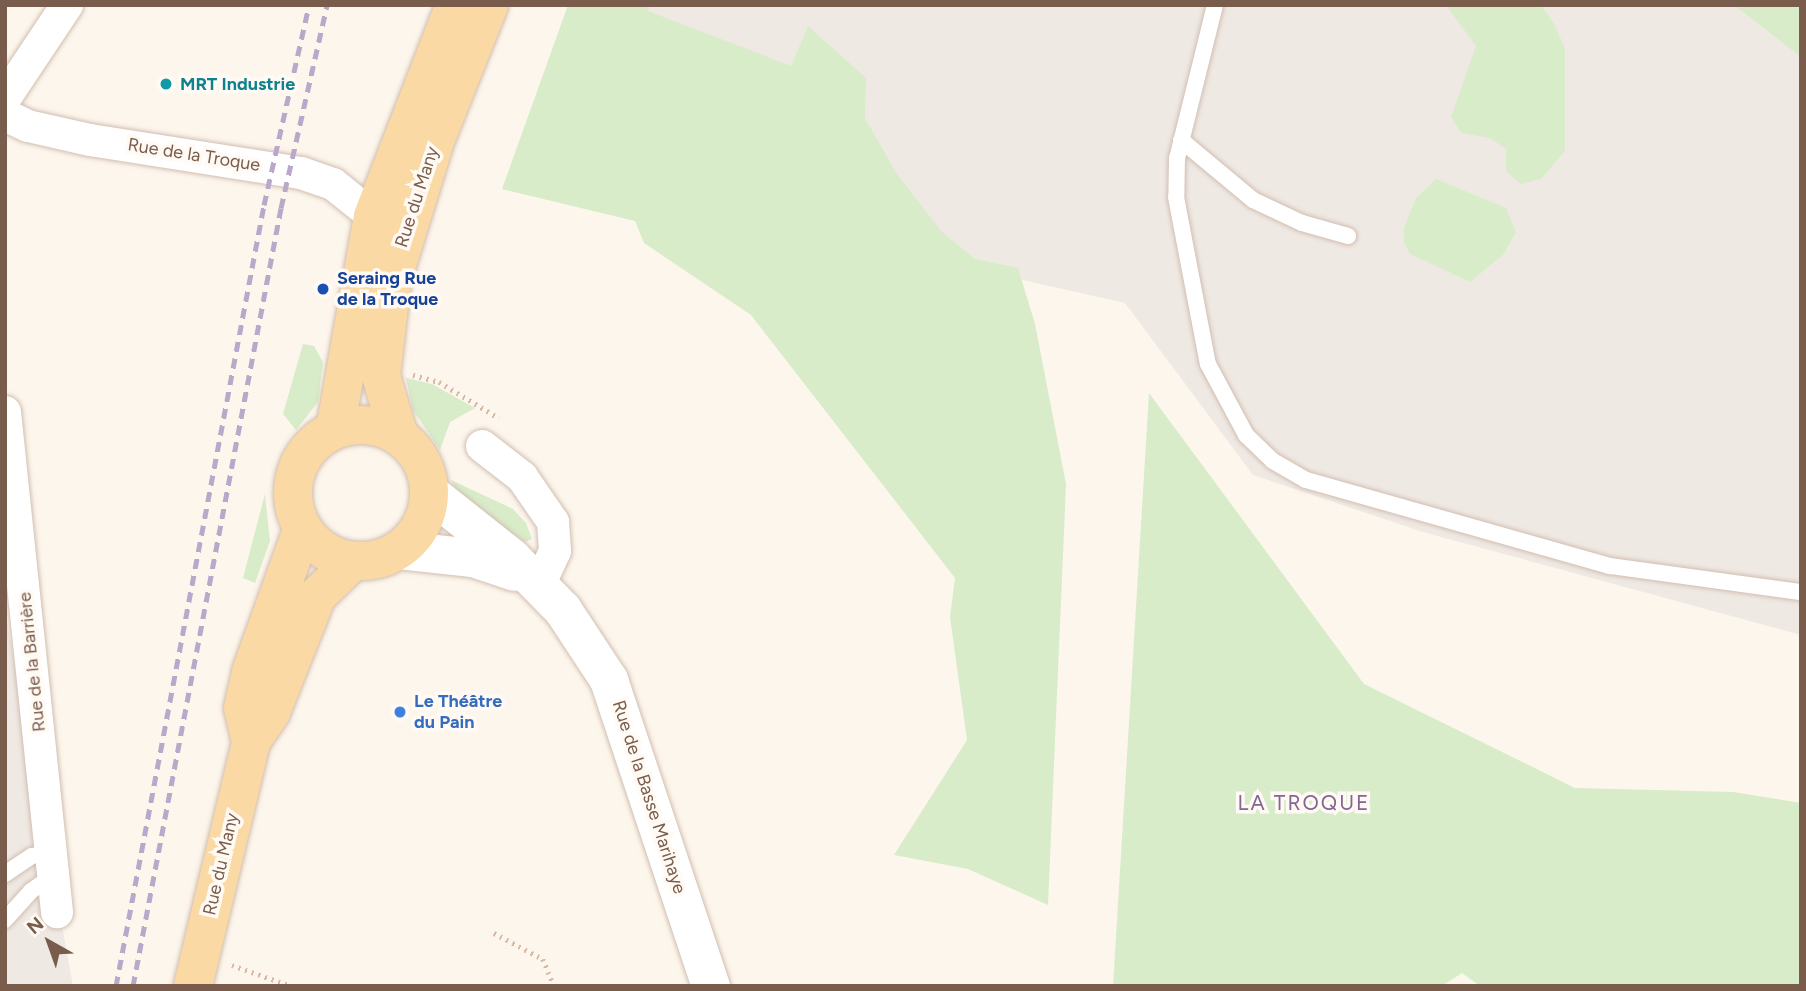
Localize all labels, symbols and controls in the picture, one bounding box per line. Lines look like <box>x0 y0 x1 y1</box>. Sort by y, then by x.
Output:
place label: MRT Industrie <box>180 73 295 95</box>
marker: MRT Industrie <box>158 76 174 92</box>
street label: Rue de la Troque <box>126 134 262 176</box>
street label: Rue du Many <box>391 144 443 250</box>
place label: Seraing Rue de la Troque <box>337 268 438 310</box>
marker: Seraing Rue de la Troque <box>315 281 331 297</box>
street label: Rue de la Barrière <box>14 591 50 733</box>
place label: Le Théâtre du Pain <box>414 691 502 734</box>
street label: Rue de la Basse Marihaye <box>608 698 690 896</box>
marker: Le Théâtre du Pain <box>392 704 408 720</box>
district label: LA TROQUE <box>1239 790 1369 816</box>
street label: Rue du Many <box>199 811 243 917</box>
north arrow <box>14 907 84 977</box>
text: N <box>22 912 48 939</box>

